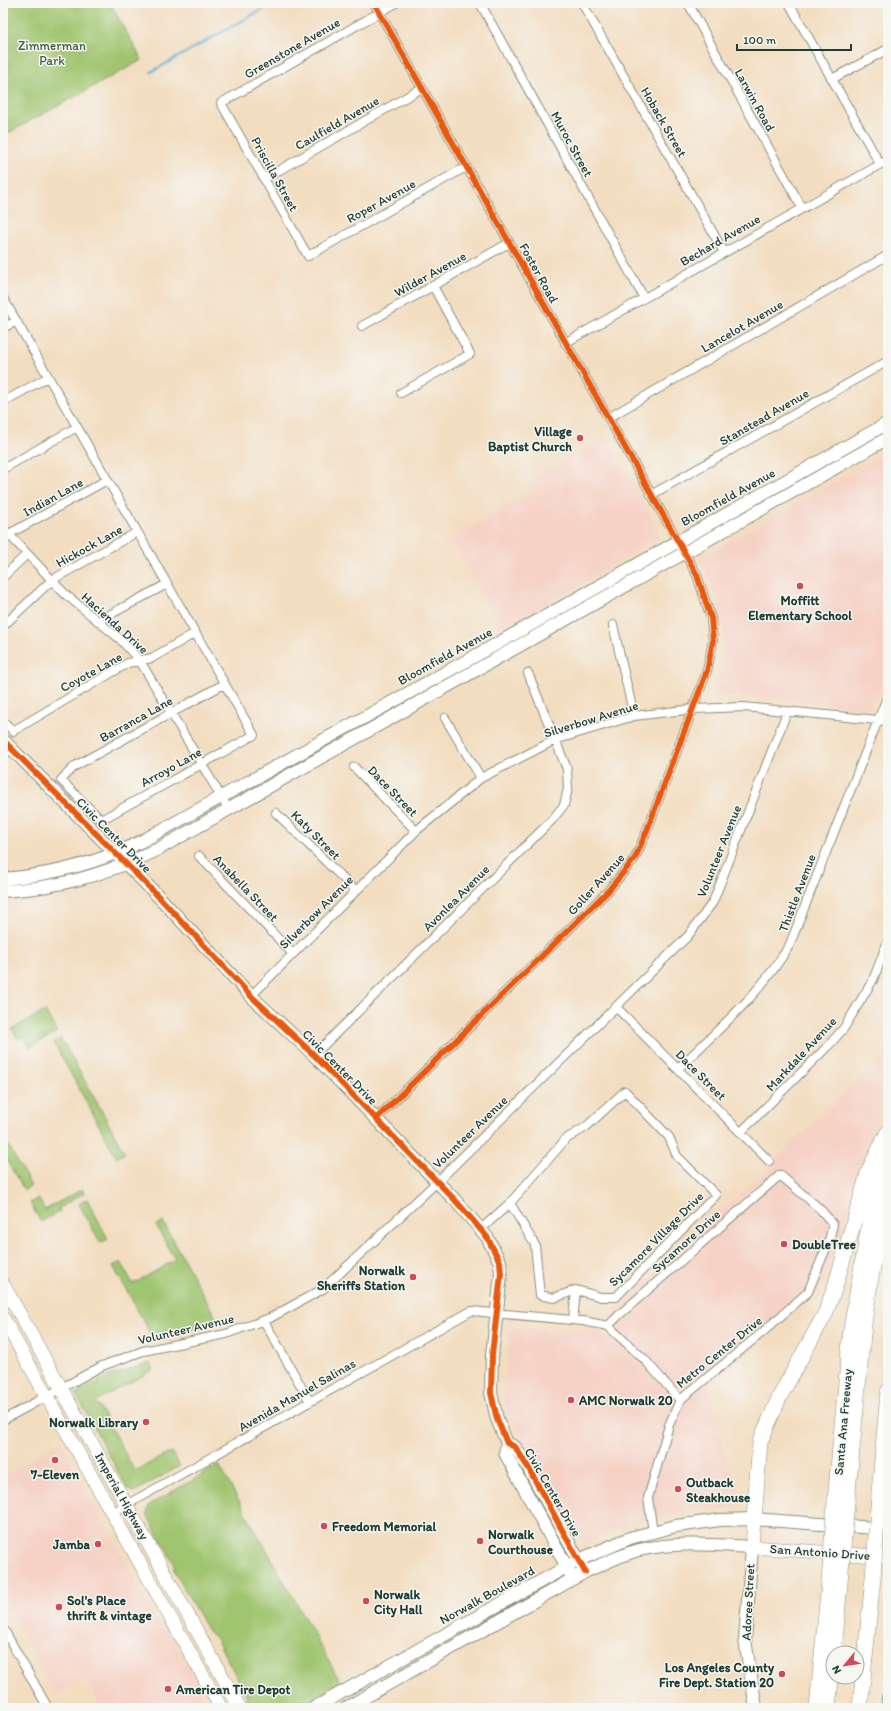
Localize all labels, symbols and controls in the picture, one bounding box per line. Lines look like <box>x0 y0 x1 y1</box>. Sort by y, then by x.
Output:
street label: Greenstone Avenue <box>241 14 343 82</box>
scale bar <box>737 26 851 52</box>
text: 100 m <box>743 33 776 47</box>
park label: Zimmerman Park <box>18 38 86 68</box>
street label: Larwin Road <box>732 66 778 134</box>
street label: Hoback Street <box>638 84 690 160</box>
street label: Caulfield Avenue <box>292 93 382 153</box>
street label: Muroc Street <box>548 109 596 180</box>
street label: Priscilla Street <box>248 134 302 214</box>
street label: Roper Avenue <box>344 176 418 226</box>
street label: Bechard Avenue <box>677 211 763 269</box>
street label: Foster Road <box>516 240 562 306</box>
street label: Wilder Avenue <box>391 248 469 300</box>
street label: Lancelot Avenue <box>698 296 786 356</box>
street label: Stanstead Avenue <box>717 385 811 449</box>
place label: Village Baptist Church <box>488 424 572 455</box>
marker: Village Baptist Church <box>575 433 585 443</box>
street label: Bloomfield Avenue <box>678 465 778 529</box>
street label: Indian Lane <box>20 474 86 520</box>
street label: Hickock Lane <box>53 522 125 570</box>
marker: Moffitt Elementary School <box>795 581 805 591</box>
street label: Hacienda Drive <box>79 589 151 657</box>
place label: Moffitt Elementary School <box>748 593 852 624</box>
street label: Bloomfield Avenue <box>395 624 495 688</box>
street label: Coyote Lane <box>57 649 125 695</box>
street label: Barranca Lane <box>97 693 175 745</box>
street label: Silverbow Avenue <box>542 697 640 741</box>
street label: Arroyo Lane <box>138 744 204 790</box>
street label: Dace Street <box>365 762 421 820</box>
street label: Civic Center Drive <box>73 794 155 876</box>
street label: Volunteer Avenue <box>694 803 744 899</box>
street label: Katy Street <box>288 807 344 863</box>
street label: Goller Avenue <box>564 850 628 918</box>
street label: Anabella Street <box>210 851 282 925</box>
street label: Thistle Avenue <box>775 852 819 934</box>
street label: Avonlea Avenue <box>420 862 492 934</box>
street label: Silverbow Avenue <box>276 872 356 952</box>
street label: Markdale Avenue <box>763 1014 839 1094</box>
street label: Civic Center Drive <box>299 1026 381 1108</box>
street label: Dace Street <box>673 1047 729 1103</box>
street label: Volunteer Avenue <box>429 1092 511 1172</box>
street label: Sycamore Village Drive <box>606 1189 706 1289</box>
street label: Sycamore Drive <box>649 1206 723 1276</box>
place label: DoubleTree <box>792 1237 856 1252</box>
marker: DoubleTree <box>779 1239 789 1249</box>
place label: Norwalk Sheriffs Station <box>317 1263 406 1293</box>
marker: Norwalk Sheriffs Station <box>408 1272 418 1282</box>
street label: Volunteer Avenue <box>136 1311 236 1347</box>
street label: Metro Center Drive <box>673 1313 765 1391</box>
street label: Avenida Manuel Salinas <box>236 1355 358 1435</box>
street label: Santa Ana Freeway <box>831 1368 855 1476</box>
place label: AMC Norwalk 20 <box>578 1393 673 1408</box>
marker: AMC Norwalk 20 <box>566 1395 576 1405</box>
place label: Norwalk Library <box>49 1415 139 1431</box>
marker: Norwalk Library <box>141 1417 151 1427</box>
street label: Civic Center Drive <box>521 1445 585 1539</box>
street label: Imperial Highway <box>92 1450 152 1542</box>
marker: 7-Eleven <box>50 1455 60 1465</box>
place label: 7-Eleven <box>30 1467 80 1482</box>
place label: Outback Steakhouse <box>686 1475 750 1505</box>
marker: Outback Steakhouse <box>673 1484 683 1494</box>
place label: Freedom Memorial <box>332 1519 436 1534</box>
marker: Freedom Memorial <box>319 1521 329 1531</box>
place label: Norwalk Courthouse <box>488 1527 553 1557</box>
marker: Norwalk Courthouse <box>475 1536 485 1546</box>
place label: Jamba <box>52 1537 91 1552</box>
marker: Jamba <box>93 1539 103 1549</box>
street label: San Antonio Drive <box>769 1541 871 1563</box>
street label: Norwalk Boulevard <box>437 1563 537 1627</box>
street label: Adoree Street <box>738 1563 758 1641</box>
place label: Norwalk City Hall <box>374 1587 423 1618</box>
place label: Sol's Place thrift & vintage <box>67 1593 152 1624</box>
marker: Norwalk City Hall <box>361 1596 371 1606</box>
marker: Sol's Place thrift & vintage <box>54 1602 64 1612</box>
north arrow <box>825 1645 865 1685</box>
place label: Los Angeles County Fire Dept. Station 20 <box>659 1660 775 1691</box>
text: N <box>829 1663 844 1676</box>
marker: Los Angeles County Fire Dept. Station 20 <box>777 1669 787 1679</box>
place label: American Tire Depot <box>175 1682 290 1698</box>
marker: American Tire Depot <box>163 1684 173 1694</box>

